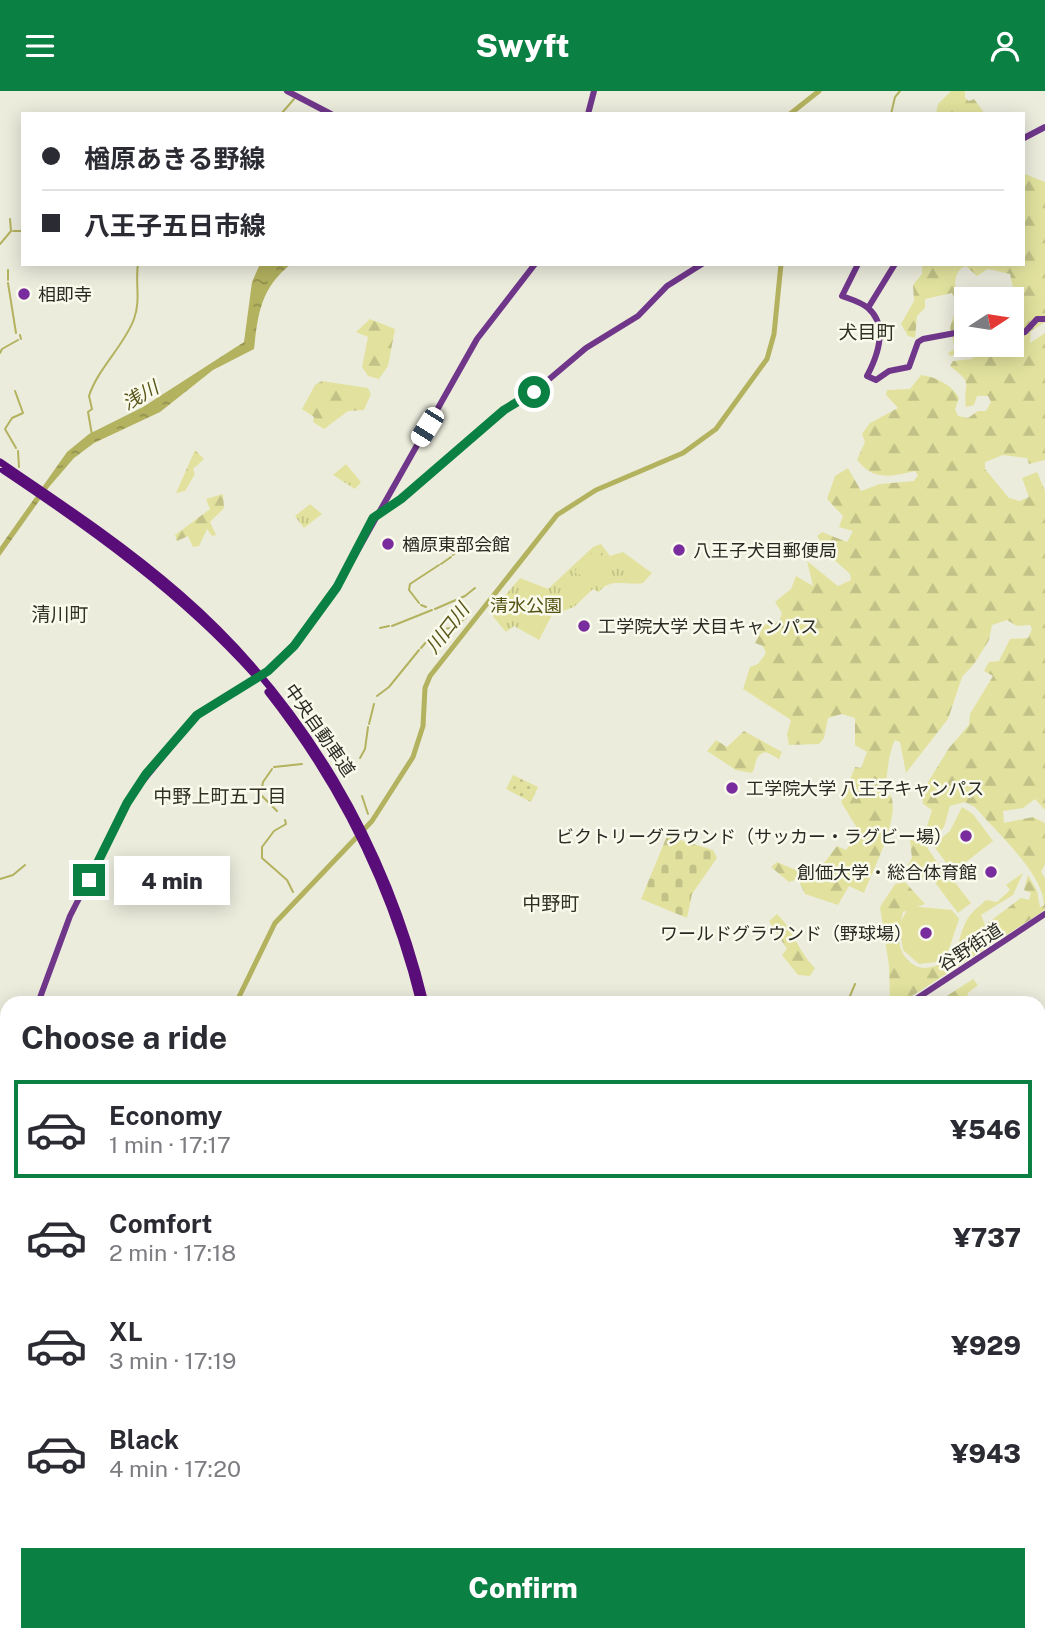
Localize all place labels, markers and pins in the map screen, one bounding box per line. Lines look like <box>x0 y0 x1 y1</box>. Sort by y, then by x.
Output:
place label: 相即寺 <box>38 284 92 305</box>
marker: 相即寺 <box>16 286 32 302</box>
place label: 楢原東部会館 <box>402 534 510 555</box>
marker: 楢原東部会館 <box>380 536 396 552</box>
place label: 八王子犬目郵便局 <box>693 540 837 561</box>
marker: 八王子犬目郵便局 <box>671 542 687 558</box>
place label: 工学院大学 犬目キャンパス <box>598 616 818 637</box>
marker: 工学院大学 犬目キャンパス <box>576 618 592 634</box>
place label: 工学院大学 八王子キャンパス <box>746 778 984 799</box>
marker: 工学院大学 八王子キャンパス <box>724 780 740 796</box>
place label: ビクトリーグラウンド（サッカー・ラグビー場） <box>556 826 952 847</box>
marker: ビクトリーグラウンド（サッカー・ラグビー場） <box>958 828 974 844</box>
place label: 創価大学・総合体育館 <box>797 862 977 883</box>
marker: 創価大学・総合体育館 <box>983 864 999 880</box>
place label: ワールドグラウンド（野球場） <box>660 923 912 944</box>
marker: ワールドグラウンド（野球場） <box>918 925 934 941</box>

